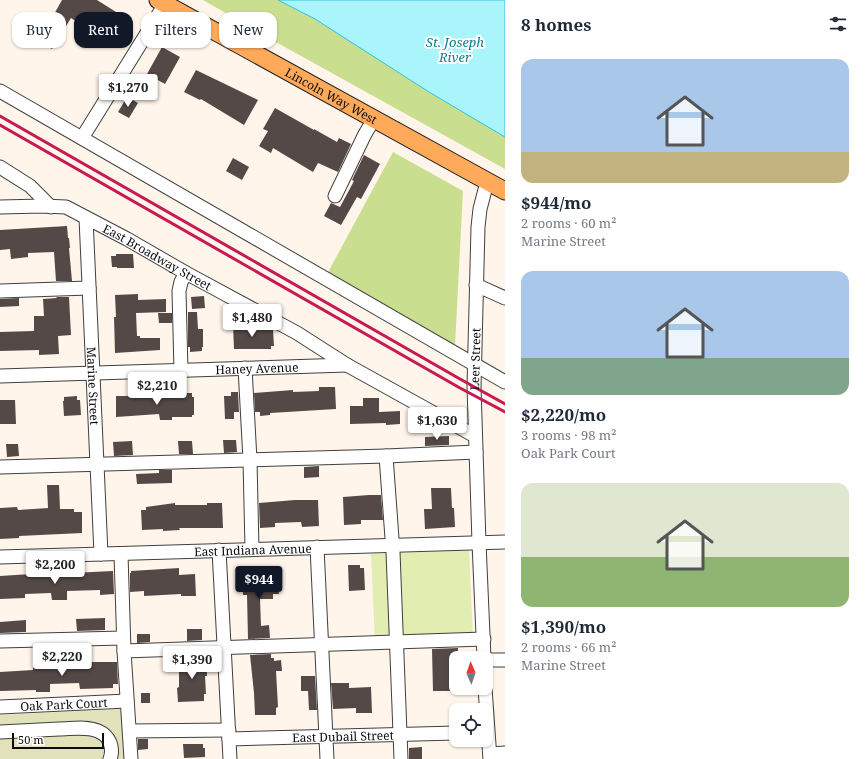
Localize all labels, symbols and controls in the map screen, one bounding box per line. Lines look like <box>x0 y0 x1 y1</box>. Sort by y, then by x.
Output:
chip: Buy <box>12 12 66 48</box>
chip: Rent <box>74 12 133 48</box>
chip: Filters <box>141 12 211 48</box>
chip: New <box>219 12 277 48</box>
text: 8 homes <box>521 13 591 36</box>
icon: filters <box>827 13 849 35</box>
water label: St. Joseph River <box>426 33 484 66</box>
street label: Lincoln Way West <box>282 63 381 128</box>
pin: $1,270 <box>95 74 161 108</box>
text: $1,270 <box>108 78 148 96</box>
icon: home <box>649 85 721 157</box>
text: $944/mo <box>521 191 592 214</box>
text: 2 rooms · 60 m² <box>521 214 616 232</box>
street label: East Broadway Street <box>100 219 215 294</box>
text: Marine Street <box>521 232 606 250</box>
icon: home <box>649 297 721 369</box>
pin: $1,480 <box>219 304 285 338</box>
text: $1,480 <box>232 308 272 326</box>
street label: Leer Street <box>465 328 484 391</box>
street label: Marine Street <box>83 346 104 425</box>
street label: Haney Avenue <box>215 358 299 378</box>
pin: $2,210 <box>124 372 190 406</box>
text: $2,210 <box>137 376 177 394</box>
text: $2,220/mo <box>521 403 606 426</box>
pin: $1,630 <box>404 407 470 441</box>
text: $1,630 <box>417 411 457 429</box>
text: 3 rooms · 98 m² <box>521 426 616 444</box>
text: Oak Park Court <box>521 444 616 462</box>
icon: home <box>649 509 721 581</box>
street label: East Indiana Avenue <box>194 539 312 560</box>
pin: $2,200 <box>22 551 88 585</box>
text: $2,200 <box>35 555 75 573</box>
pin: $944 <box>235 566 283 600</box>
text: $944 <box>244 570 274 588</box>
text: $1,390/mo <box>521 615 606 638</box>
text: 2 rooms · 66 m² <box>521 638 616 656</box>
pin: $2,220 <box>29 643 95 677</box>
pin: $1,390 <box>159 646 225 680</box>
text: $2,220 <box>42 647 82 665</box>
text: $1,390 <box>172 650 212 668</box>
north arrow <box>449 651 493 695</box>
map controls <box>449 651 493 747</box>
text: Marine Street <box>521 656 606 674</box>
street label: Oak Park Court <box>20 693 108 715</box>
button: locate <box>449 703 493 747</box>
street label: East Dubail Street <box>292 726 394 746</box>
scale bar <box>12 731 104 750</box>
text: 50 m <box>18 732 44 747</box>

